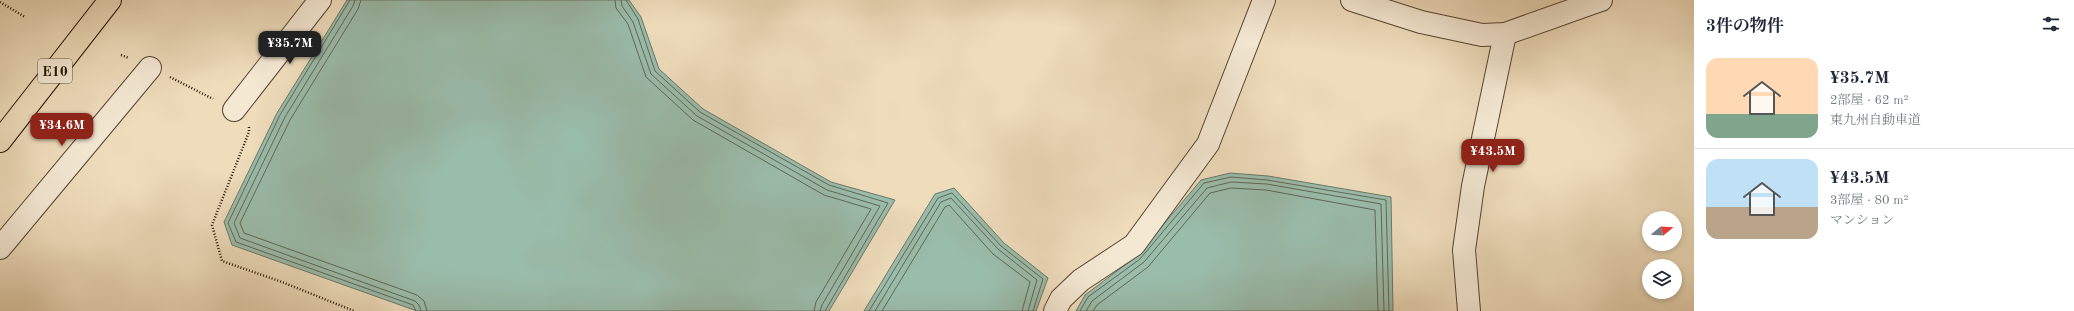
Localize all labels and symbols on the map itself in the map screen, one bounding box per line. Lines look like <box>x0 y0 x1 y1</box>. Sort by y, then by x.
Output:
pin: ¥35.7M <box>257 31 323 65</box>
road number: E10 <box>38 59 72 83</box>
pin: ¥34.6M <box>29 113 95 147</box>
pin: ¥43.5M <box>1460 139 1526 173</box>
north arrow <box>1642 211 1682 251</box>

